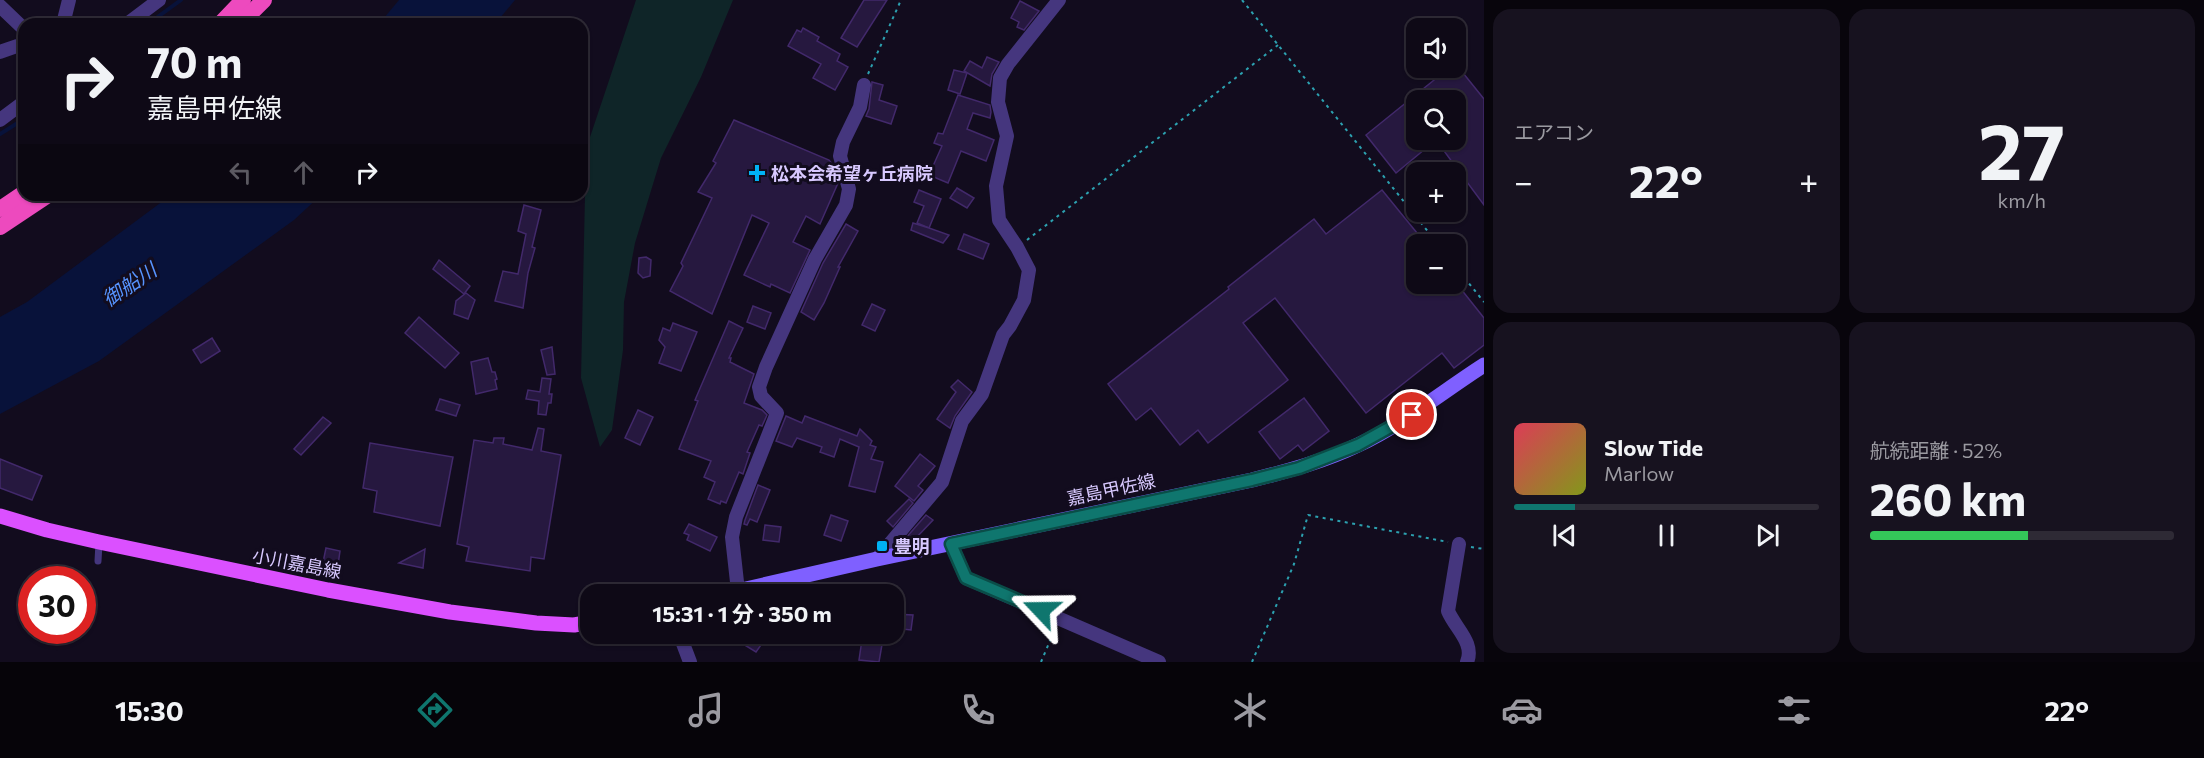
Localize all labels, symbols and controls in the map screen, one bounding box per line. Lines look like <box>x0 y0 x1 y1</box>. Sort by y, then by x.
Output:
map controls <box>1406 18 1466 294</box>
button: sound <box>1406 18 1466 78</box>
text: 70 m <box>147 35 242 87</box>
icon: right <box>48 42 126 120</box>
button: search <box>1406 90 1466 150</box>
text: 嘉島甲佐線 <box>147 91 282 124</box>
text: 27 <box>1978 101 2065 196</box>
text: エアコン <box>1514 120 1594 144</box>
text: 22° <box>1629 152 1703 207</box>
icon: left <box>224 156 257 189</box>
icon: ahead <box>287 156 320 189</box>
icon: right <box>350 156 383 189</box>
text: − <box>1514 160 1533 201</box>
text: + <box>1799 160 1818 201</box>
place label: 松本会希望ヶ丘病院 <box>771 162 933 184</box>
button: + <box>1406 162 1466 222</box>
marker: 松本会希望ヶ丘病院 <box>748 164 766 182</box>
text: km/h <box>1997 188 2046 212</box>
button: − <box>1406 234 1466 294</box>
water label: 御船川 <box>97 256 162 311</box>
pin <box>1386 389 1437 440</box>
icon: arrive <box>1395 398 1428 431</box>
text: Slow Tide <box>1604 434 1703 461</box>
text: 航続距離 · 52% <box>1870 438 2002 462</box>
text: Marlow <box>1604 461 1674 485</box>
street label: 嘉島甲佐線 <box>1065 469 1157 509</box>
text: 260 km <box>1870 470 2026 525</box>
icon: previous <box>1548 519 1581 552</box>
icon: pause <box>1650 519 1683 552</box>
icon: next <box>1751 519 1784 552</box>
place label: 豊明 <box>894 535 930 557</box>
marker: 豊明 <box>875 539 889 553</box>
street label: 小川嘉島線 <box>251 544 343 582</box>
speed limit sign: 30 <box>18 566 96 644</box>
position arrow <box>1009 578 1073 642</box>
text: 15:31 · 1 分 · 350 m <box>652 600 832 627</box>
icon: directions <box>414 689 456 731</box>
icon: music <box>685 689 727 731</box>
icon: phone <box>957 689 999 731</box>
icon: climate <box>1229 689 1271 731</box>
icon: car <box>1501 689 1543 731</box>
icon: filters <box>1773 689 1815 731</box>
text: 15:30 <box>115 694 184 727</box>
text: 22° <box>2044 694 2089 727</box>

